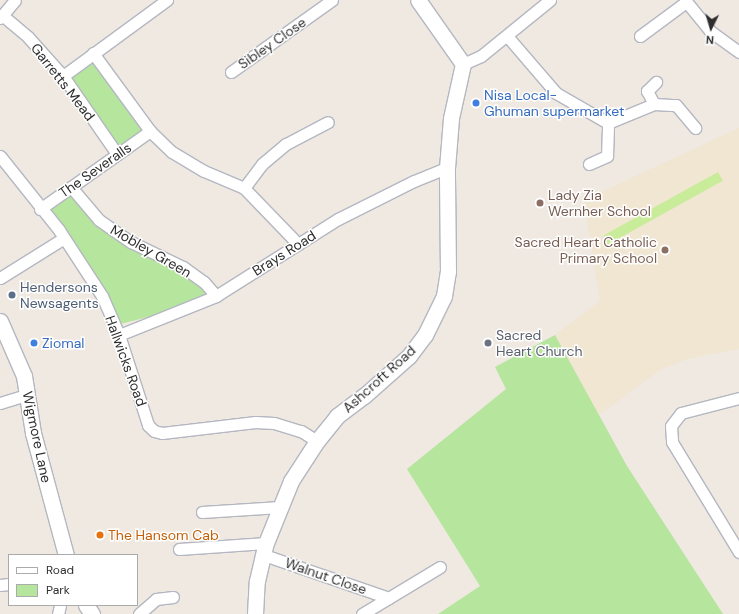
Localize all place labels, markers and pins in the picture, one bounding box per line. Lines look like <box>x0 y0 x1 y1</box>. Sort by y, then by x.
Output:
place label: Nisa Local- Ghuman supermarket <box>484 87 625 120</box>
marker: Nisa Local- Ghuman supermarket <box>471 98 481 108</box>
place label: Lady Zia Wernher School <box>548 187 651 220</box>
marker: Lady Zia Wernher School <box>535 198 545 208</box>
place label: Sacred Heart Catholic Primary School <box>515 234 657 266</box>
marker: Sacred Heart Catholic Primary School <box>660 245 670 255</box>
place label: Hendersons Newsagents <box>20 279 99 312</box>
marker: Hendersons Newsagents <box>7 290 17 300</box>
place label: Sacred Heart Church <box>496 327 583 360</box>
place label: Ziomal <box>42 335 84 351</box>
marker: Ziomal <box>29 338 39 348</box>
marker: Sacred Heart Church <box>483 338 493 348</box>
place label: The Hansom Cab <box>108 527 219 543</box>
marker: The Hansom Cab <box>95 530 105 540</box>

